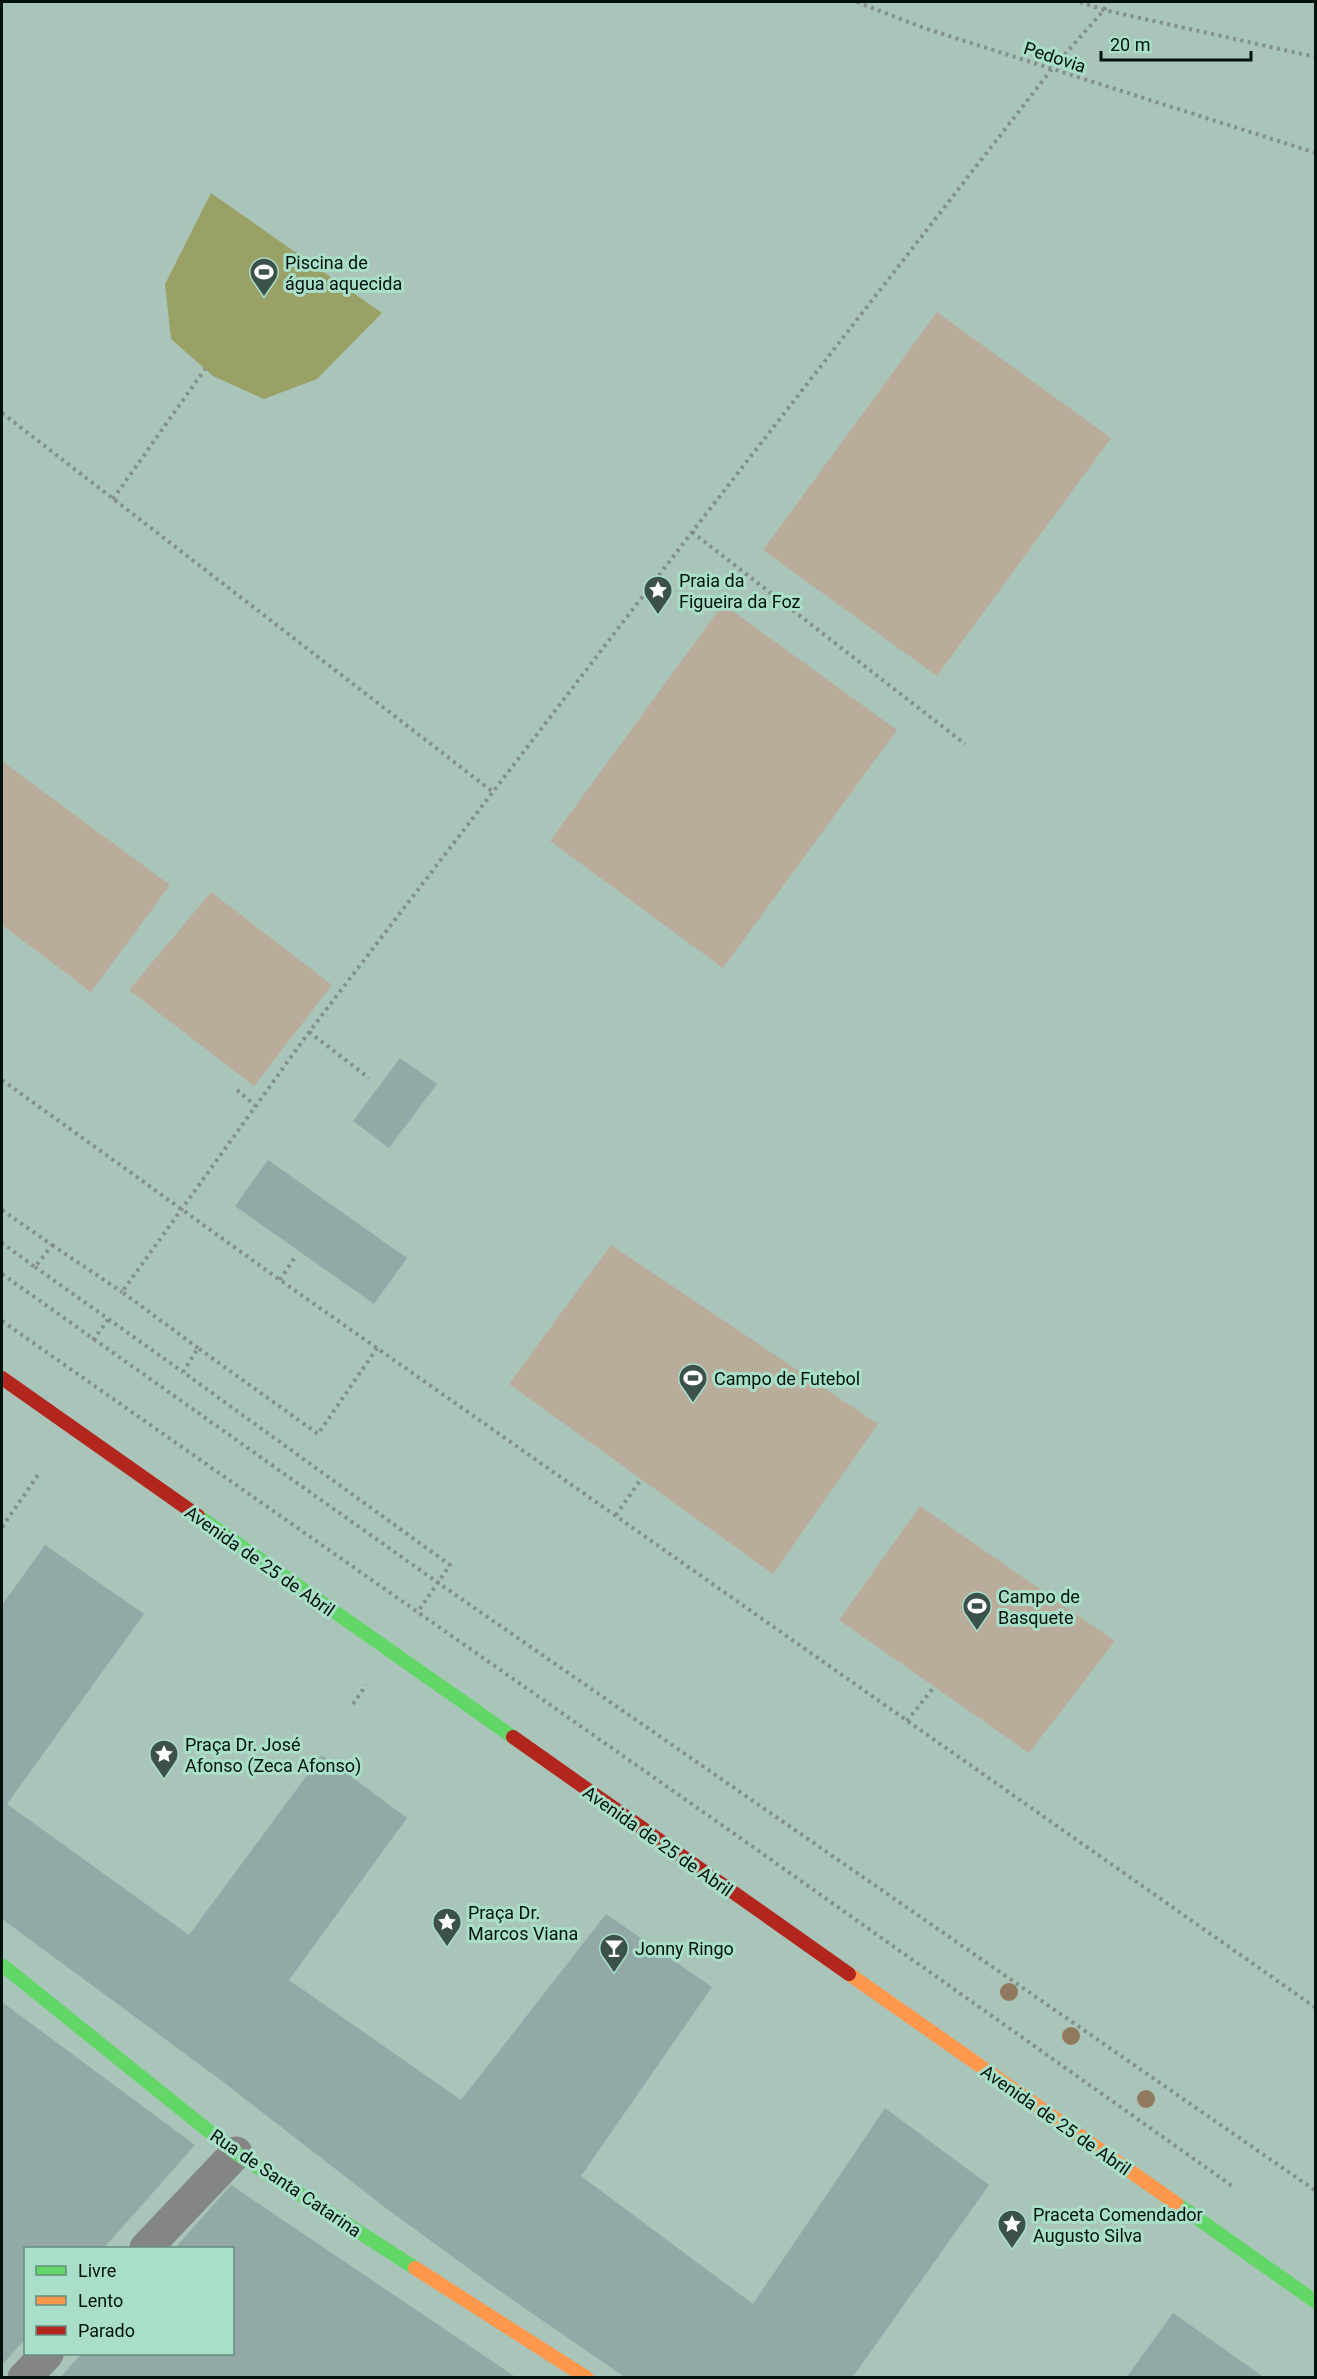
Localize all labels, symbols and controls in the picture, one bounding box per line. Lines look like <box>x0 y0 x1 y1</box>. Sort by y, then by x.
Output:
scale bar <box>1101 24 1251 62</box>
text: 20 m <box>1110 34 1150 55</box>
street label: Pedovia <box>1021 37 1089 77</box>
place label: Piscina de água aquecida <box>285 252 402 294</box>
sports icon: Piscina de água aquecida <box>248 256 280 298</box>
place label: Praia da Figueira da Foz <box>679 570 801 612</box>
place icon: Praia da Figueira da Foz <box>642 574 674 616</box>
sports icon: Campo de Futebol <box>677 1362 709 1404</box>
place label: Campo de Futebol <box>714 1368 860 1389</box>
street label: Avenida de 25 de Abril <box>181 1501 339 1621</box>
place label: Campo de Basquete <box>998 1586 1080 1628</box>
sports icon: Campo de Basquete <box>961 1590 993 1632</box>
place label: Praça Dr. José Afonso (Zeca Afonso) <box>185 1734 361 1777</box>
place icon: Praça Dr. José Afonso (Zeca Afonso) <box>148 1738 180 1780</box>
street label: Avenida de 25 de Abril <box>579 1781 737 1901</box>
place label: Praça Dr. Marcos Viana <box>468 1902 578 1944</box>
place icon: Praça Dr. Marcos Viana <box>431 1906 463 1948</box>
bar icon: Jonny Ringo <box>598 1932 630 1974</box>
place label: Jonny Ringo <box>635 1938 734 1959</box>
street label: Avenida de 25 de Abril <box>977 2060 1135 2180</box>
street label: Rua de Santa Catarina <box>207 2125 365 2241</box>
place label: Praceta Comendador Augusto Silva <box>1033 2204 1203 2246</box>
place icon: Praceta Comendador Augusto Silva <box>996 2208 1028 2250</box>
legend <box>24 2247 234 2355</box>
text: Livre <box>78 2260 116 2281</box>
text: Lento <box>78 2290 123 2311</box>
text: Parado <box>78 2320 135 2341</box>

